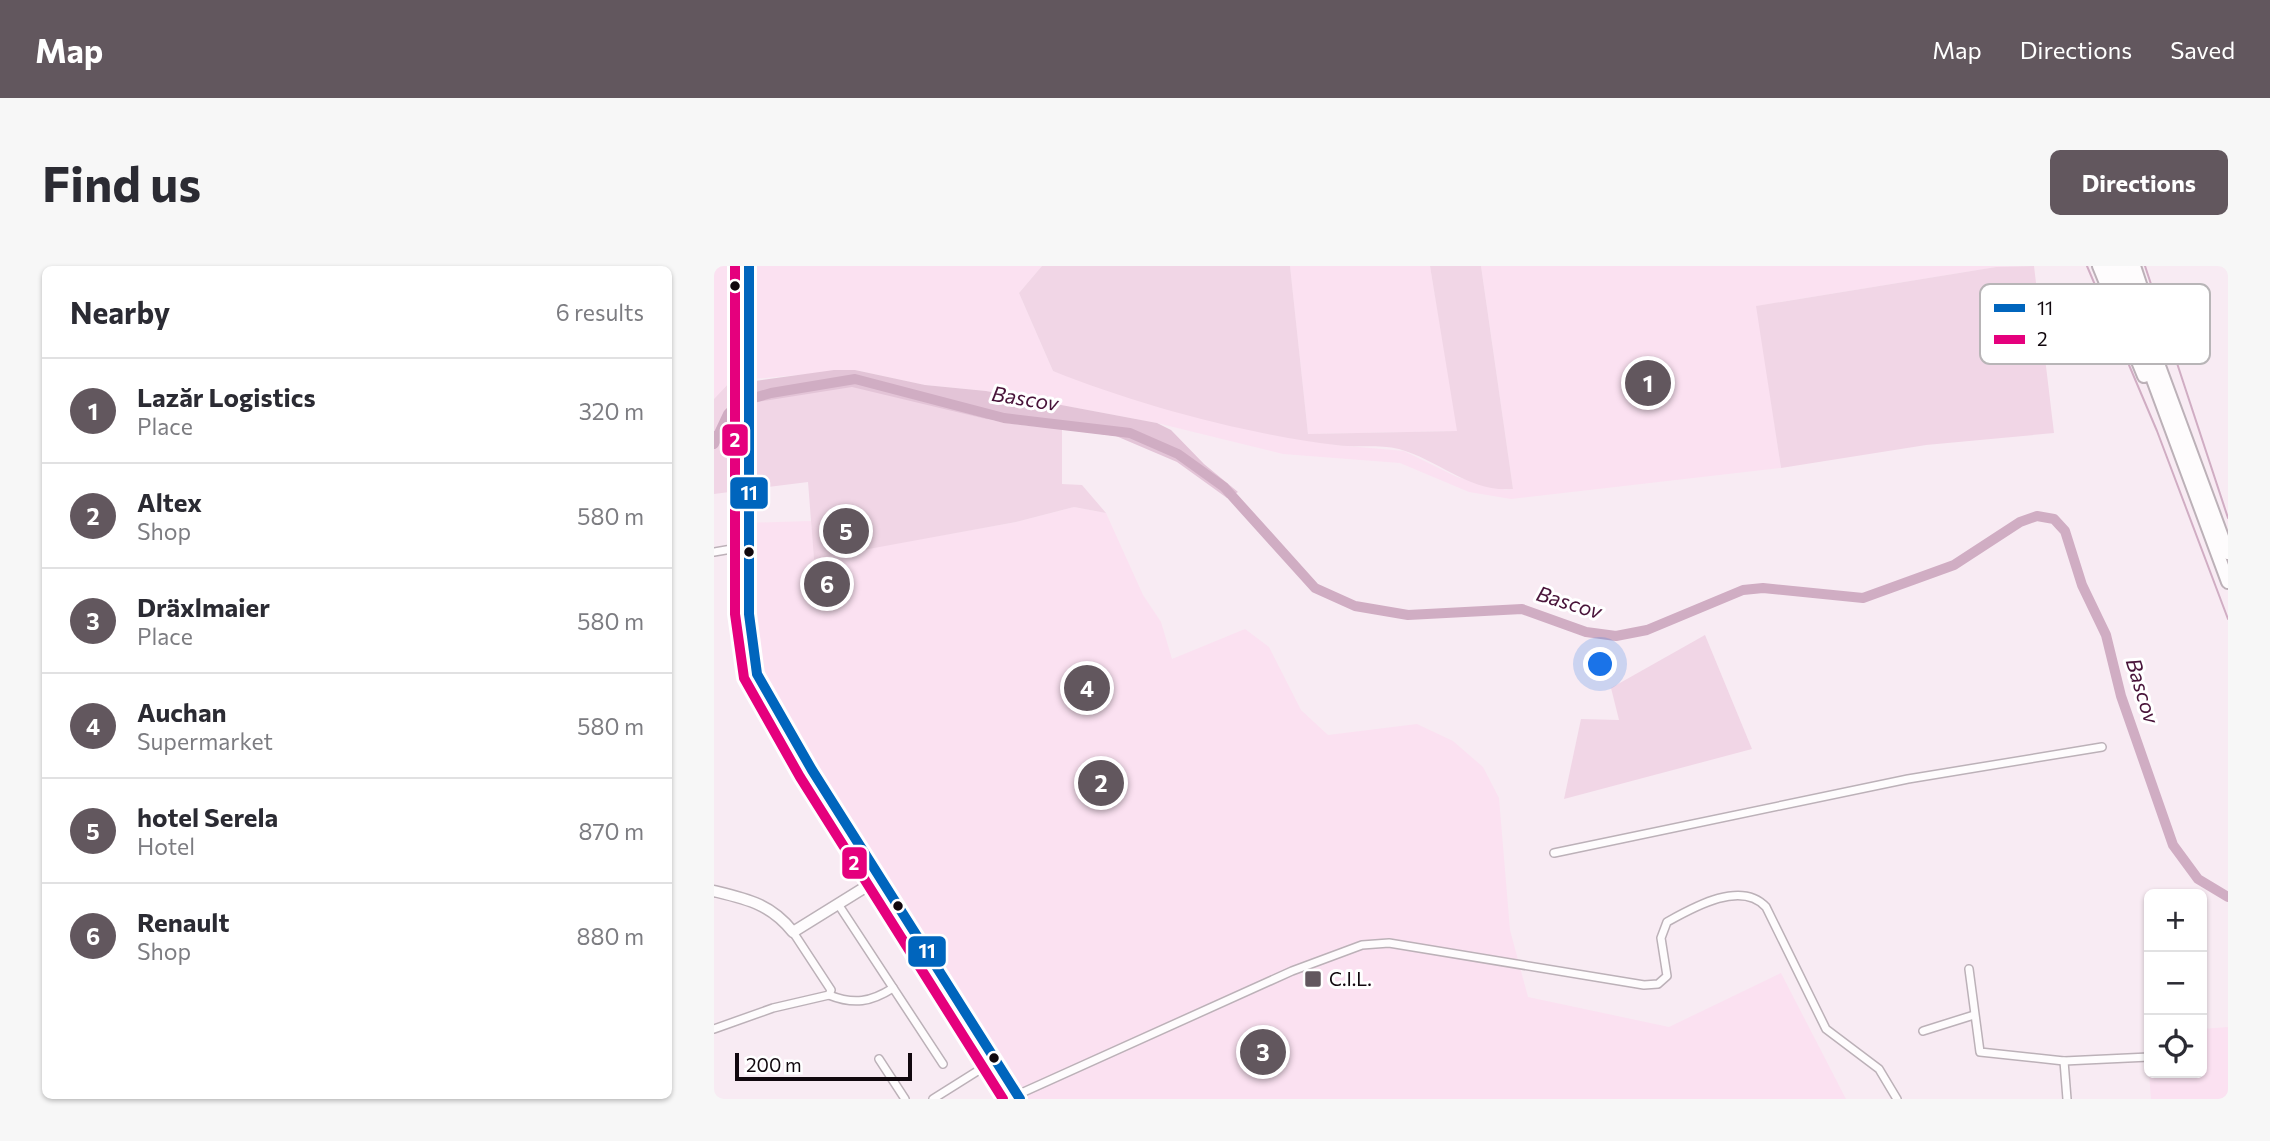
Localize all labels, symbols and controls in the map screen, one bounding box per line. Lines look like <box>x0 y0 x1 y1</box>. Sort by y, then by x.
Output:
text: Map <box>35 29 103 70</box>
text: Map <box>1932 35 1982 64</box>
text: Directions <box>2020 35 2132 64</box>
text: Saved <box>2170 35 2235 64</box>
button: Directions <box>2050 150 2228 215</box>
text: Find us <box>42 152 201 212</box>
unlabelled marker <box>728 279 742 293</box>
legend <box>1980 284 2210 364</box>
text: Nearby <box>70 293 170 330</box>
text: 11 <box>2037 296 2053 319</box>
text: 6 results <box>556 298 644 326</box>
text: 2 <box>2037 327 2048 350</box>
pin: 1 <box>1625 357 1671 409</box>
water label: Bascov <box>990 380 1062 415</box>
text: Lazăr Logistics <box>137 381 316 412</box>
text: 1 <box>88 397 98 425</box>
text: 320 m <box>579 397 644 425</box>
text: Place <box>137 412 193 440</box>
line badge: 2 <box>721 423 749 457</box>
text: 2 <box>730 428 740 451</box>
line badge: 11 <box>729 476 769 510</box>
text: 11 <box>740 481 758 504</box>
text: Altex <box>137 486 202 517</box>
text: 2 <box>86 502 100 530</box>
text: 580 m <box>577 502 644 530</box>
pin: 5 <box>823 505 869 557</box>
text: Shop <box>137 517 191 545</box>
unlabelled marker <box>742 545 756 559</box>
pin: 6 <box>804 558 850 610</box>
water label: Bascov <box>1534 580 1606 624</box>
text: Dräxlmaier <box>137 591 270 622</box>
text: 3 <box>86 607 100 635</box>
text: 580 m <box>577 607 644 635</box>
text: Place <box>137 622 193 650</box>
your location <box>1583 647 1617 681</box>
water label: Bascov <box>2122 655 2166 727</box>
pin: 4 <box>1064 662 1110 714</box>
text: Auchan <box>137 696 227 727</box>
text: 4 <box>86 712 100 740</box>
text: 580 m <box>577 712 644 740</box>
text: Supermarket <box>137 727 273 755</box>
pin: 2 <box>1078 757 1124 809</box>
text: hotel Serela <box>137 801 278 832</box>
text: 5 <box>86 817 100 845</box>
text: 870 m <box>579 817 644 845</box>
text: Hotel <box>137 832 195 860</box>
line badge: 2 <box>841 846 868 880</box>
text: 2 <box>849 851 859 874</box>
map controls <box>2144 889 2207 1078</box>
button: + <box>2144 889 2207 952</box>
unlabelled marker <box>891 899 905 913</box>
text: Renault <box>137 906 229 937</box>
text: 6 <box>86 922 100 950</box>
text: 880 m <box>577 922 644 950</box>
line badge: 11 <box>907 935 947 968</box>
text: Shop <box>137 937 191 965</box>
text: 11 <box>918 939 936 962</box>
button: − <box>2144 952 2207 1015</box>
place label: C.I.L. <box>1329 967 1372 990</box>
marker: C.I.L. <box>1303 969 1323 989</box>
button: locate <box>2144 1015 2207 1078</box>
pin: 3 <box>1240 1026 1286 1078</box>
scale bar <box>735 1050 912 1082</box>
unlabelled marker <box>987 1051 1001 1065</box>
text: 200 m <box>746 1053 802 1076</box>

